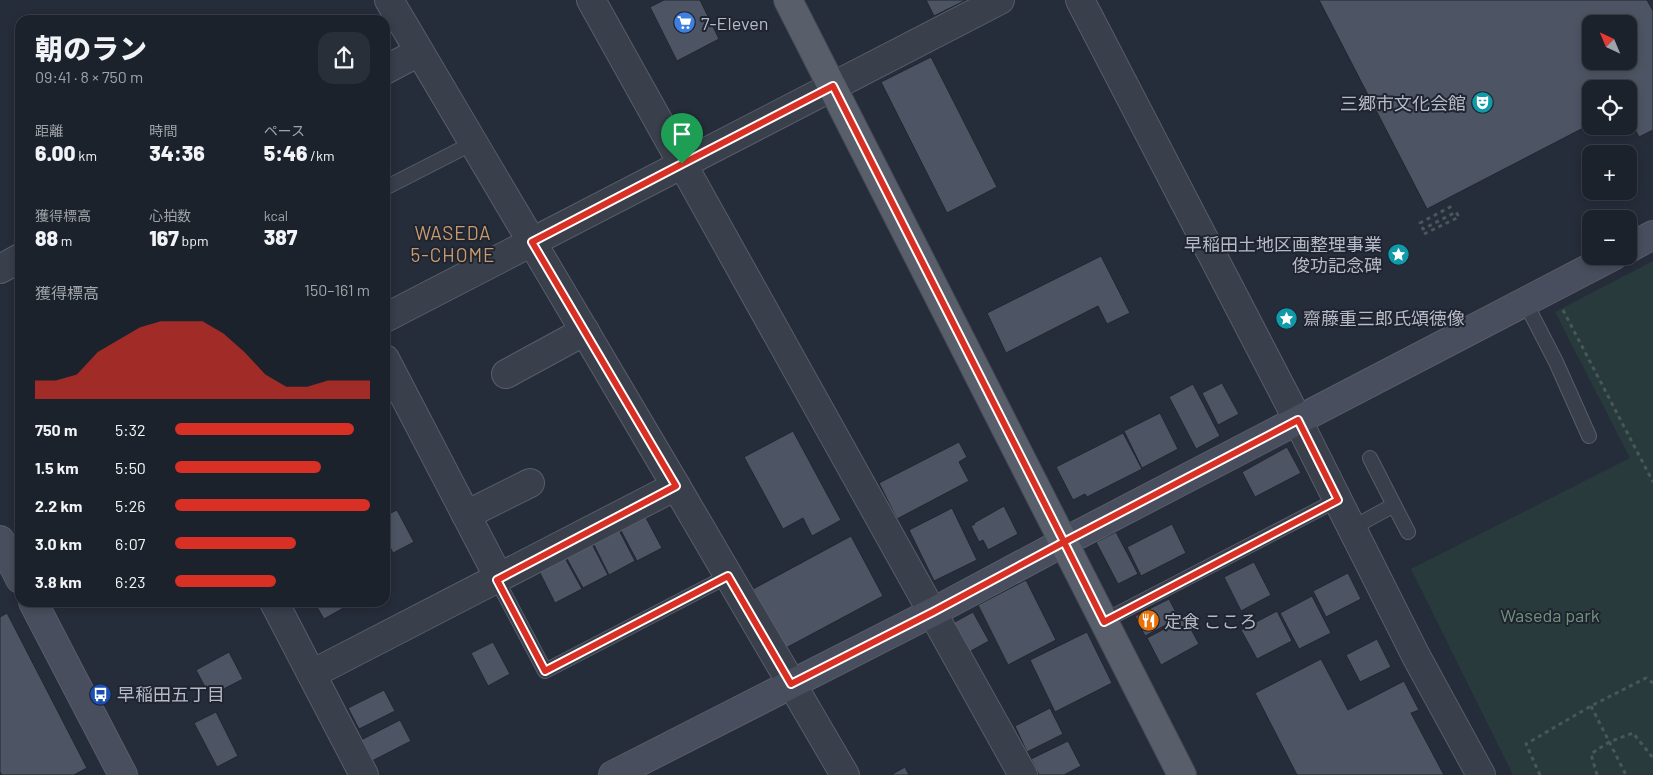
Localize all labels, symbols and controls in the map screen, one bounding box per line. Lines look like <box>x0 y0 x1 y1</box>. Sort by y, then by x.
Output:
supermarket icon: 7-Eleven <box>673 11 697 35</box>
place label: 7-Eleven <box>701 12 769 34</box>
north arrow <box>1582 15 1638 70</box>
map controls <box>1582 15 1637 265</box>
text: 朝のラン <box>35 31 147 65</box>
button: share <box>318 32 370 84</box>
text: 09:41 · 8 × 750 m <box>35 67 143 86</box>
button: locate <box>1582 80 1637 135</box>
theatre icon: 三郷市文化会館 <box>1470 91 1494 115</box>
place label: 三郷市文化会館 <box>1340 92 1466 114</box>
pin <box>661 113 703 164</box>
icon: arrive <box>668 120 696 148</box>
text: 距離 <box>35 122 63 139</box>
text: 時間 <box>149 122 177 139</box>
text: ペース <box>264 122 305 139</box>
text: 6.00 <box>35 140 76 165</box>
text: 34:36 <box>149 140 205 165</box>
text: 5:46 <box>264 140 308 165</box>
button: + <box>1582 145 1637 200</box>
text: km <box>76 147 97 164</box>
text: /km <box>308 147 335 164</box>
text: 獲得標高 <box>35 207 91 224</box>
text: 心拍数 <box>149 207 191 224</box>
text: kcal <box>264 207 288 224</box>
button: − <box>1582 210 1637 265</box>
district label: WASEDA 5-CHOME <box>410 221 496 266</box>
text: 387 <box>264 224 297 249</box>
text: 88 <box>35 225 58 250</box>
text: 167 <box>149 225 179 250</box>
text: m <box>58 232 72 249</box>
text: bpm <box>179 232 209 249</box>
place label: 早稲田土地区画整理事業 俊功記念碑 <box>1184 233 1382 276</box>
place icon: 早稲田土地区画整理事業 俊功記念碑 <box>1386 242 1410 266</box>
text: 150–161 m <box>304 280 370 299</box>
text: 獲得標高 <box>35 283 99 302</box>
place icon: 齋藤重三郎氏頌徳像 <box>1275 306 1299 330</box>
place label: 齋藤重三郎氏頌徳像 <box>1303 307 1465 329</box>
text: 750 m <box>35 420 77 439</box>
text: 5:32 <box>115 420 145 439</box>
text: 1.5 km <box>35 458 79 477</box>
text: 5:50 <box>115 458 146 477</box>
text: 2.2 km <box>35 496 82 515</box>
text: 5:26 <box>115 496 145 515</box>
text: 3.0 km <box>35 534 82 553</box>
text: 6:07 <box>115 534 145 553</box>
text: 3.8 km <box>35 572 82 591</box>
text: 6:23 <box>115 572 145 591</box>
park label: Waseda park <box>1500 604 1600 626</box>
restaurant icon: 定食 こころ <box>1136 609 1160 633</box>
place label: 定食 こころ <box>1164 610 1258 632</box>
bus stop icon: 早稲田五丁目 <box>89 682 113 706</box>
place label: 早稲田五丁目 <box>117 683 225 705</box>

